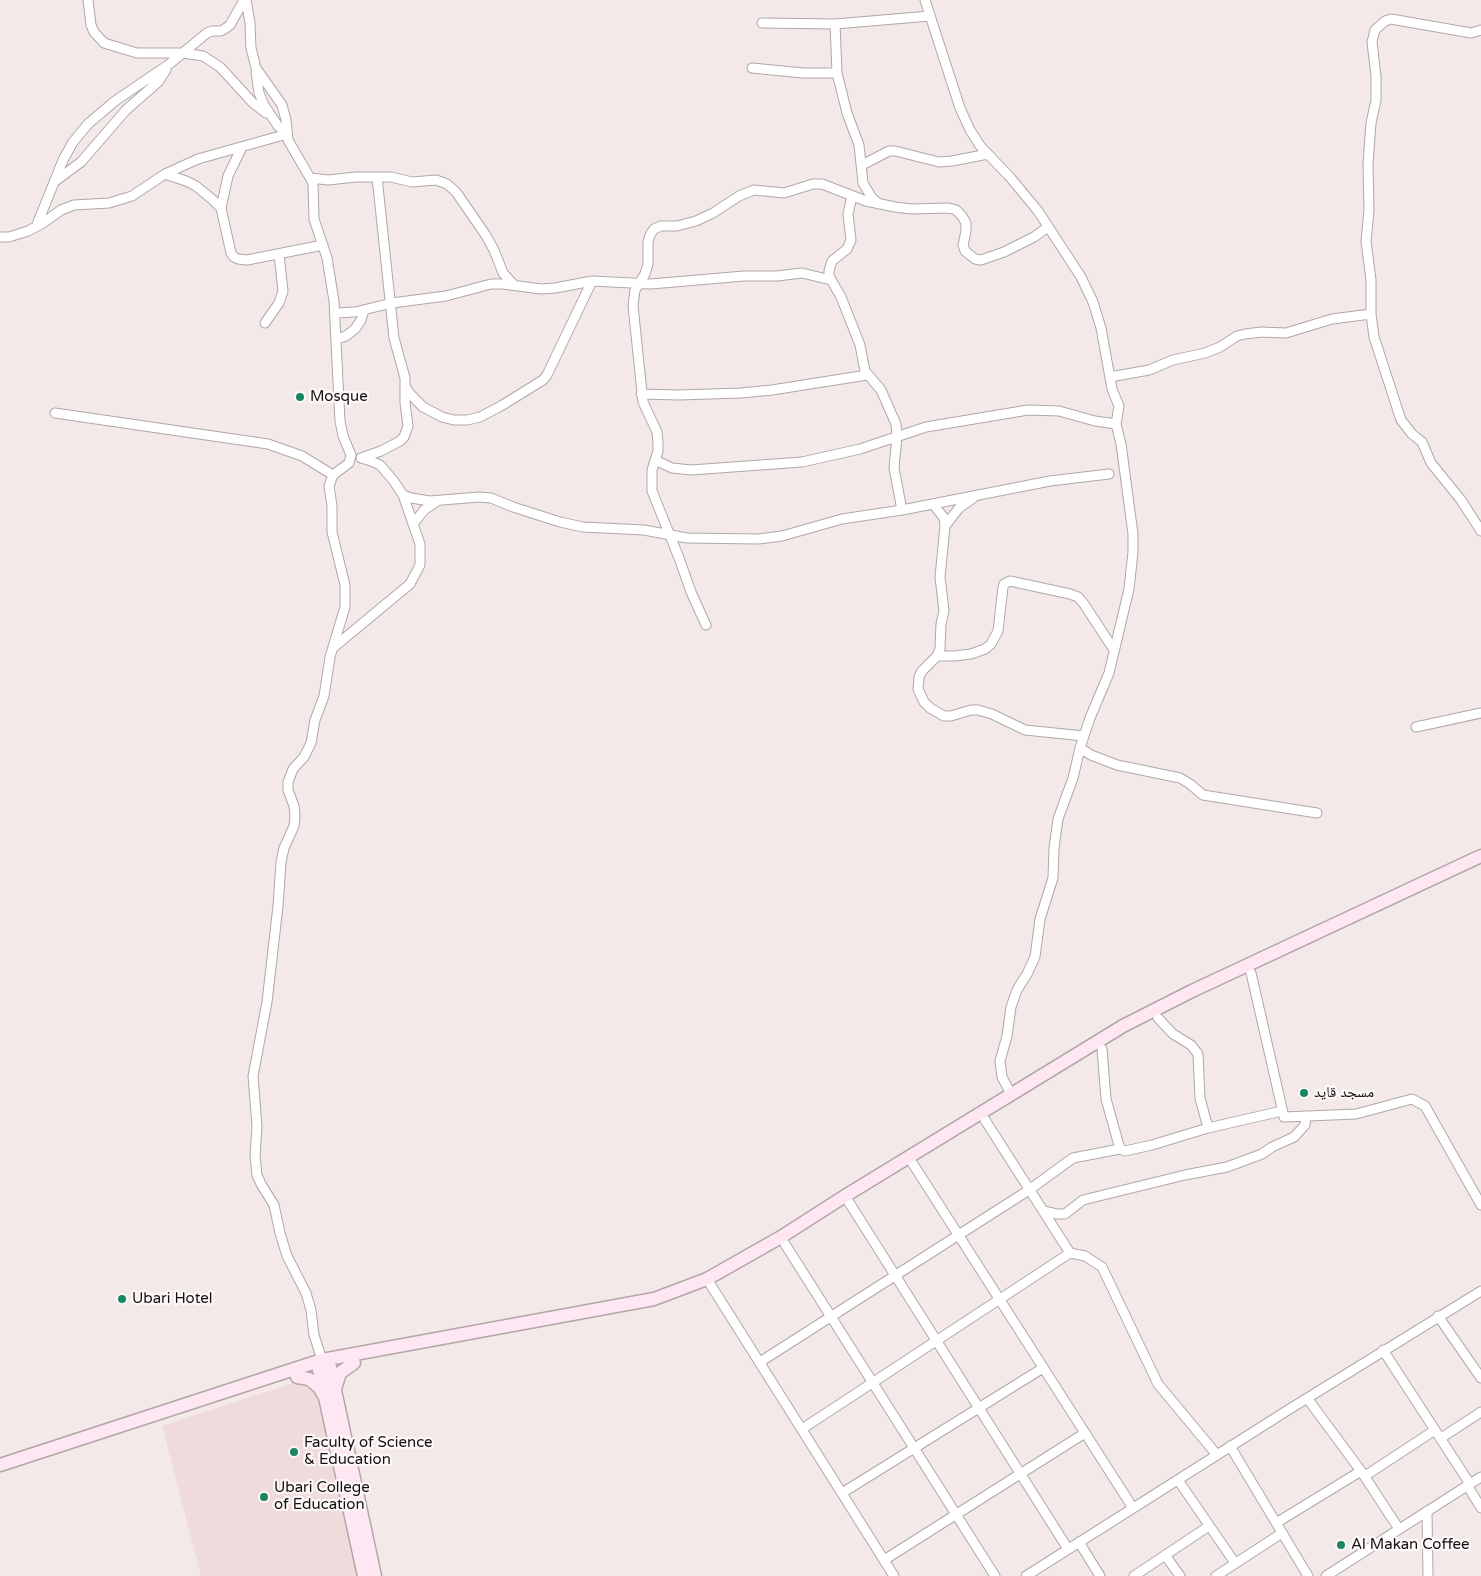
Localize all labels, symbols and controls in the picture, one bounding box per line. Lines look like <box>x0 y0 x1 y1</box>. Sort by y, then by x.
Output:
place label: Mosque <box>310 388 368 406</box>
marker: Mosque <box>294 391 306 403</box>
place label: مسجد قايد <box>1314 1084 1374 1102</box>
marker: مسجد قايد <box>1298 1087 1310 1099</box>
place label: Ubari Hotel <box>132 1290 212 1308</box>
marker: Ubari Hotel <box>116 1293 128 1305</box>
place label: Faculty of Science & Education <box>304 1434 433 1469</box>
marker: Faculty of Science & Education <box>288 1446 300 1458</box>
place label: Ubari College of Education <box>274 1479 370 1514</box>
marker: Ubari College of Education <box>258 1491 270 1503</box>
place label: Al Makan Coffee <box>1351 1536 1470 1554</box>
marker: Al Makan Coffee <box>1335 1539 1347 1551</box>

